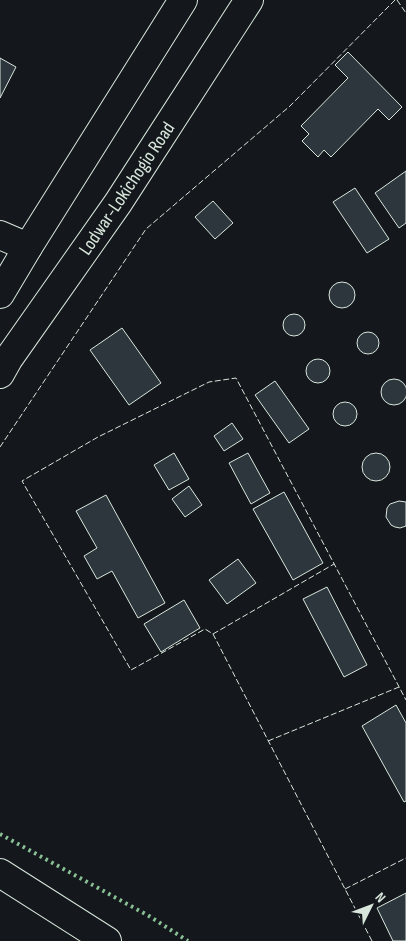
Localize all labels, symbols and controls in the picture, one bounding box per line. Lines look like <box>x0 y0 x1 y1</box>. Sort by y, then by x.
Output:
street label: Lodwar-Lokichogio Road <box>74 118 180 260</box>
north arrow <box>346 881 396 931</box>
text: N <box>371 889 389 906</box>

